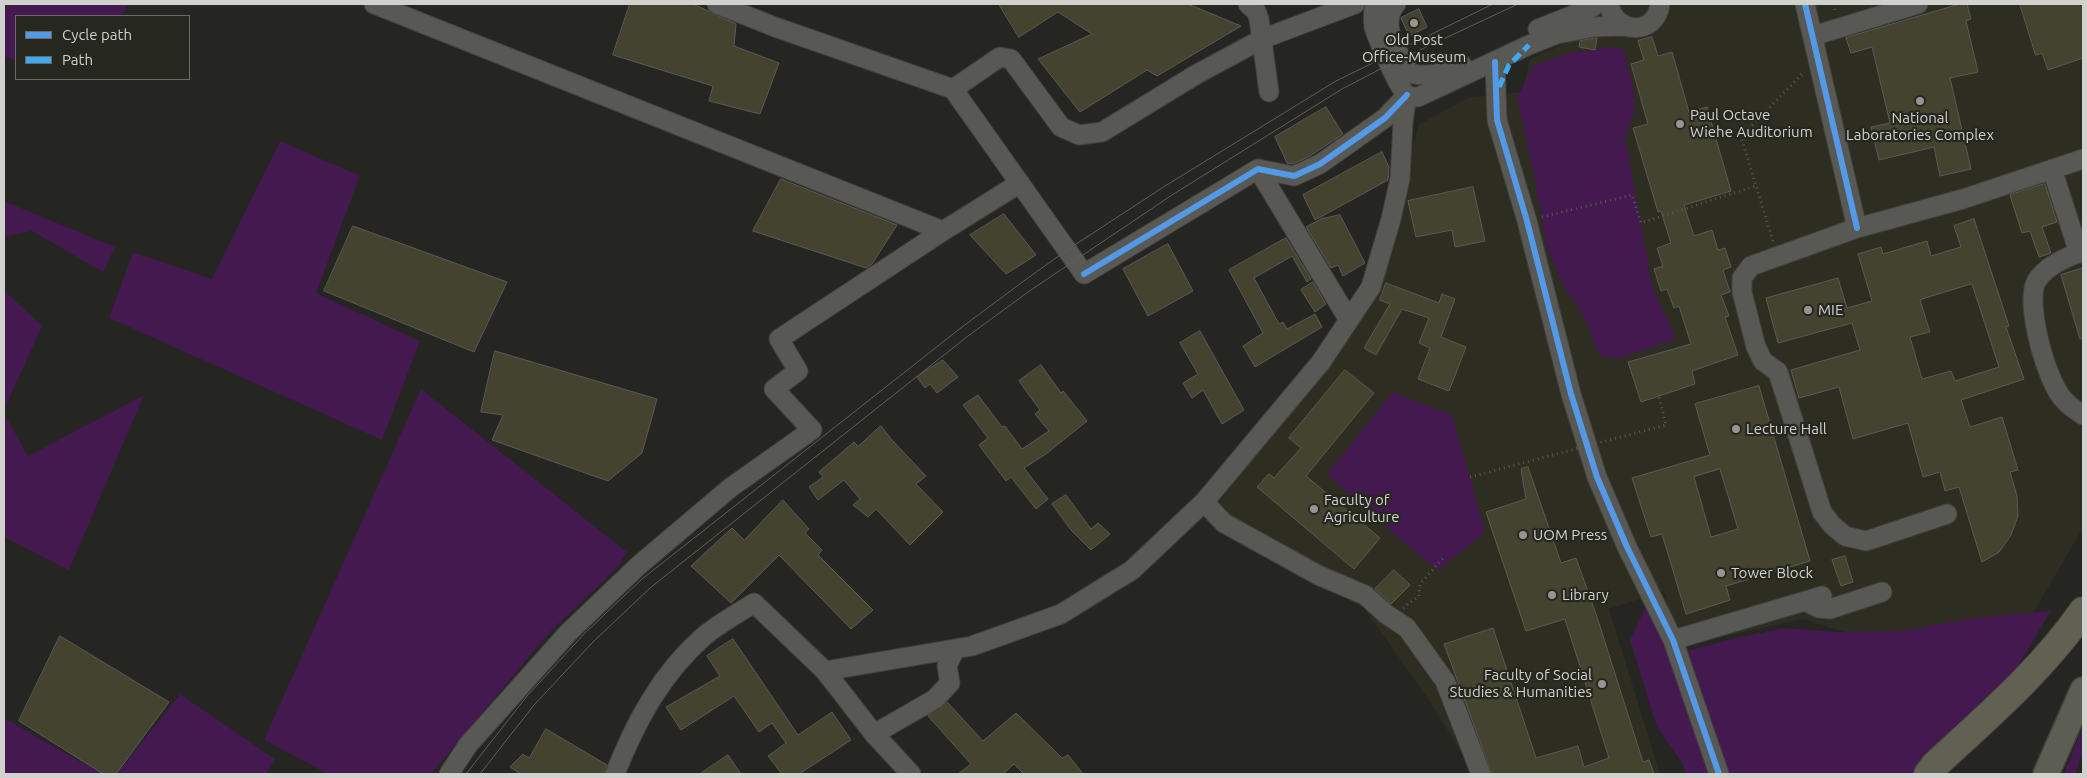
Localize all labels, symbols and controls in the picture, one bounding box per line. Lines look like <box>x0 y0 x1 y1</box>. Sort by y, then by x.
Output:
legend <box>15 15 190 80</box>
marker: Old Post Office-Museum <box>1408 17 1420 29</box>
text: Cycle path <box>62 26 132 43</box>
place label: Old Post Office-Museum <box>1362 31 1466 66</box>
text: Path <box>62 51 93 68</box>
marker: National Laboratories Complex <box>1914 95 1926 107</box>
place label: Paul Octave Wiehe Auditorium <box>1690 106 1813 141</box>
place label: National Laboratories Complex <box>1846 109 1994 144</box>
marker: Paul Octave Wiehe Auditorium <box>1674 118 1686 130</box>
place label: MIE <box>1818 301 1843 319</box>
marker: MIE <box>1802 304 1814 316</box>
place label: Lecture Hall <box>1746 420 1827 438</box>
marker: Lecture Hall <box>1730 423 1742 435</box>
place label: Faculty of Agriculture <box>1324 491 1400 526</box>
marker: Faculty of Agriculture <box>1308 503 1320 515</box>
place label: UOM Press <box>1533 526 1607 544</box>
marker: UOM Press <box>1517 529 1529 541</box>
place label: Tower Block <box>1731 564 1813 582</box>
marker: Tower Block <box>1715 567 1727 579</box>
place label: Library <box>1562 586 1609 604</box>
marker: Library <box>1546 589 1558 601</box>
place label: Faculty of Social Studies & Humanities <box>1450 666 1592 701</box>
marker: Faculty of Social Studies & Humanities <box>1596 678 1608 690</box>

